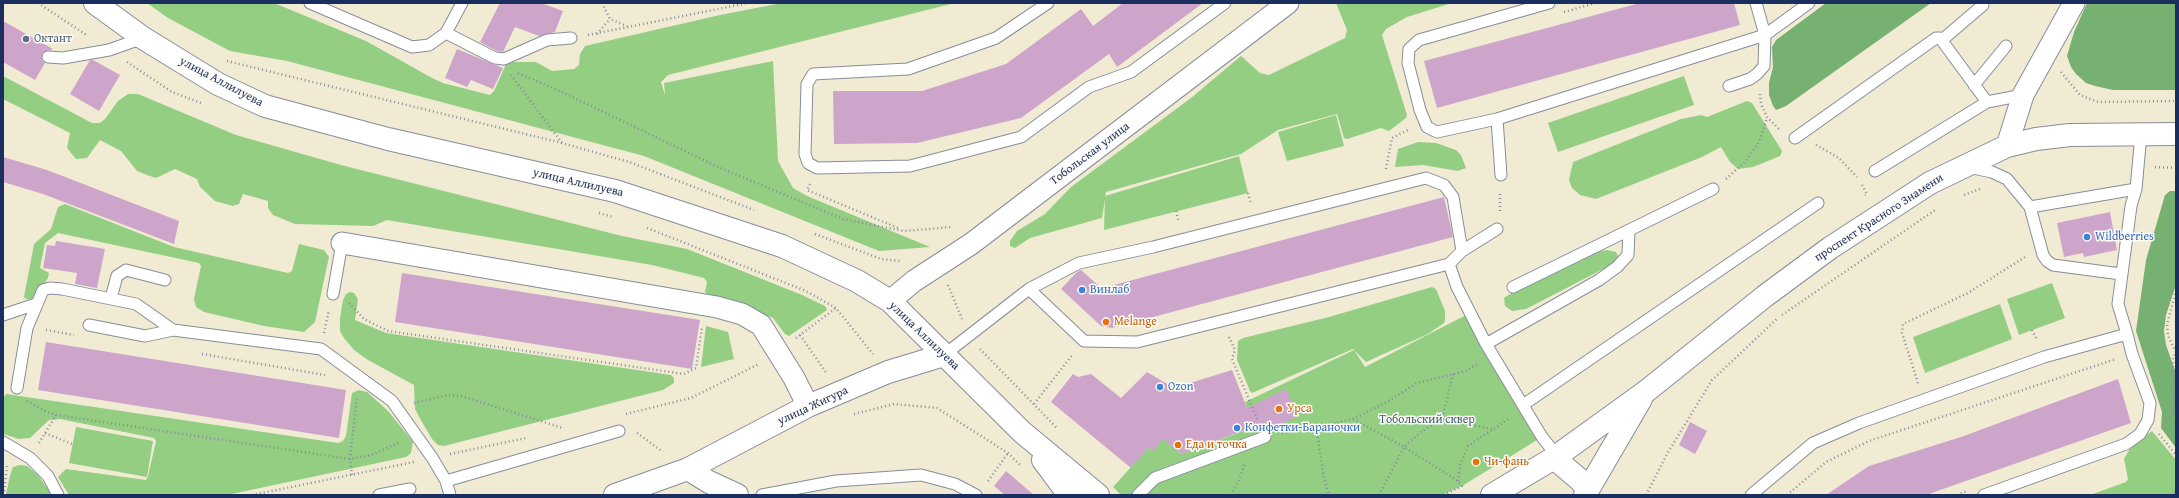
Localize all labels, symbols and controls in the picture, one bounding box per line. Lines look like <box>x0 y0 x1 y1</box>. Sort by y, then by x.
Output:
place label: Октант <box>34 32 72 46</box>
marker: Октант <box>21 34 31 44</box>
street label: улица Аллилуева <box>177 54 265 110</box>
street label: Тобольская улица <box>1047 119 1133 189</box>
street label: улица Аллилуева <box>531 166 625 200</box>
street label: проспект Красного Знамени <box>1812 171 1946 265</box>
place label: Wildberries <box>2095 230 2154 244</box>
marker: Wildberries <box>2082 232 2092 242</box>
place label: Винлаб <box>1090 283 1129 297</box>
marker: Винлаб <box>1077 285 1087 295</box>
street label: улица Аллилуева <box>886 299 962 373</box>
place label: Melange <box>1114 315 1157 329</box>
marker: Melange <box>1101 317 1111 327</box>
place label: Ozon <box>1168 380 1193 394</box>
marker: Ozon <box>1155 382 1165 392</box>
street label: улица Жигура <box>775 383 851 429</box>
place label: Урса <box>1287 402 1312 416</box>
marker: Урса <box>1274 404 1284 414</box>
park label: Тобольский сквер <box>1379 413 1475 427</box>
place label: Конфетки-Бараночки <box>1245 421 1360 435</box>
marker: Конфетки-Бараночки <box>1232 423 1242 433</box>
place label: Еда и точка <box>1186 438 1247 452</box>
marker: Еда и точка <box>1173 440 1183 450</box>
place label: Чи-фань <box>1484 455 1529 469</box>
marker: Чи-фань <box>1471 457 1481 467</box>

